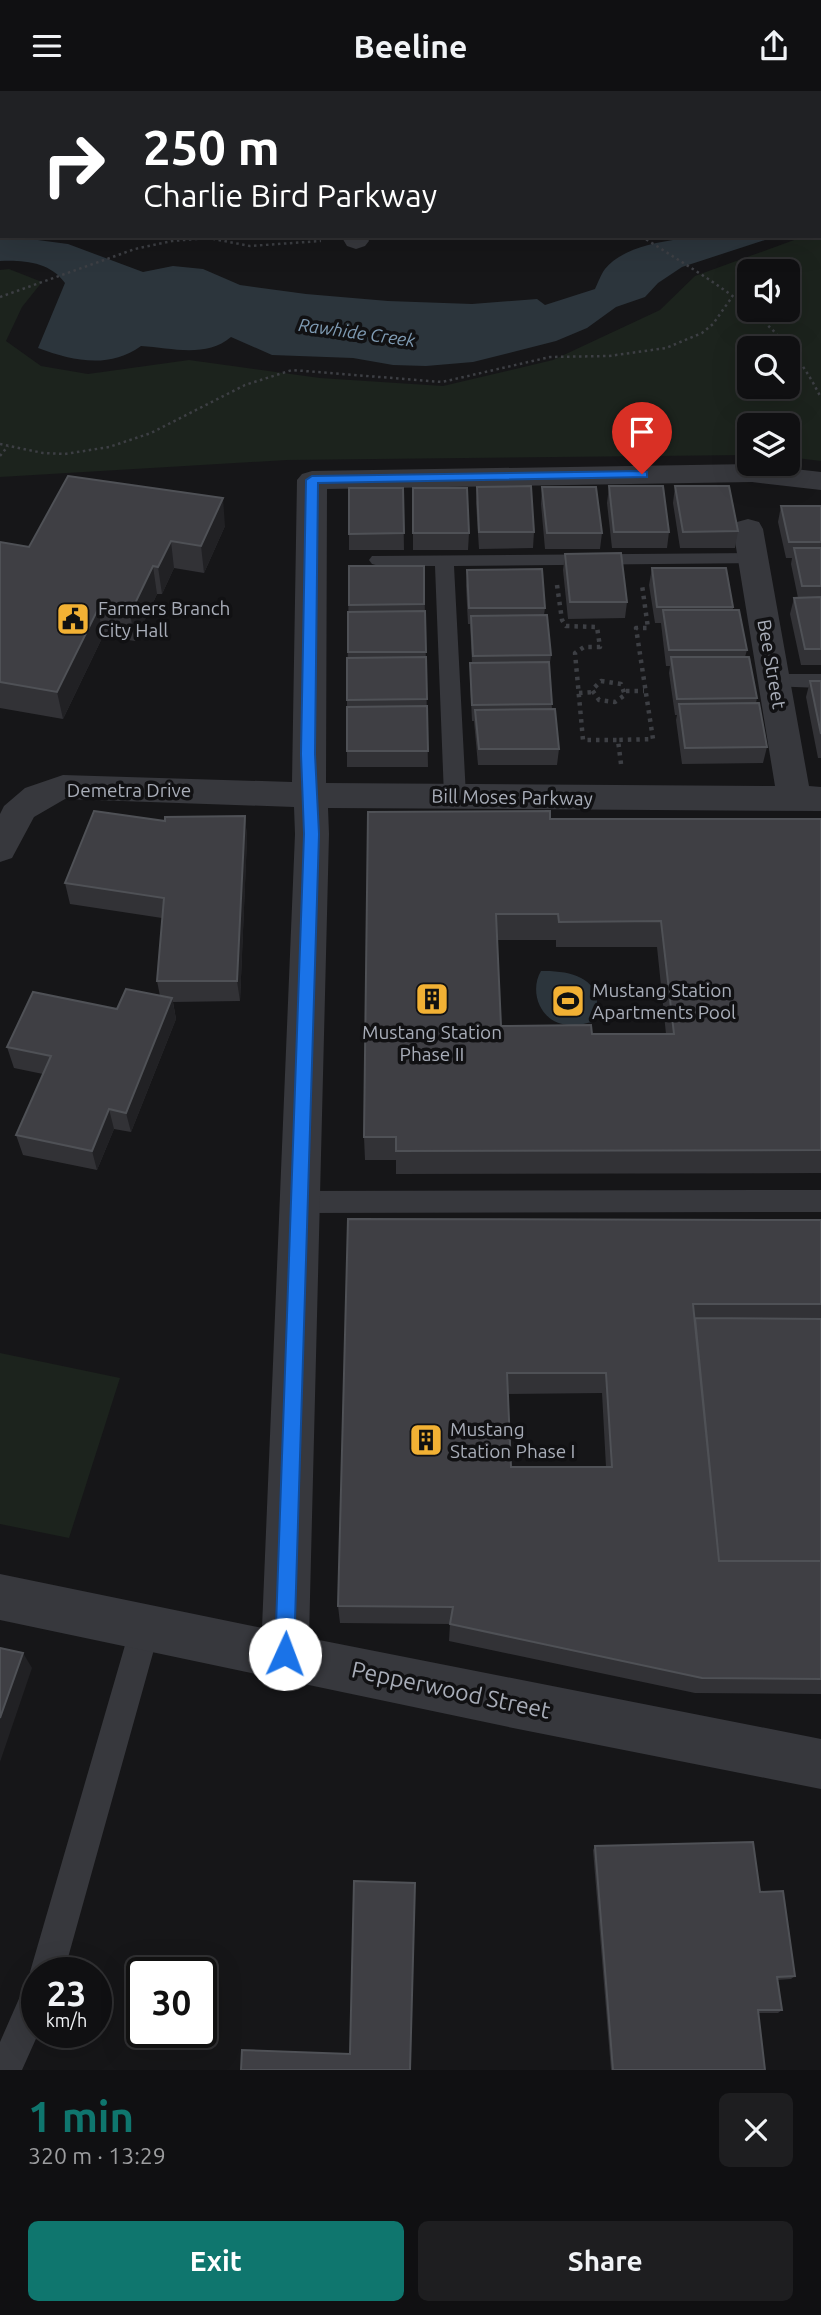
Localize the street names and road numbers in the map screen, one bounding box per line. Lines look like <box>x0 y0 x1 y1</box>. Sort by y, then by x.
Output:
street label: Bee Street <box>753 618 791 711</box>
street label: Demetra Drive <box>67 779 191 801</box>
street label: Bill Moses Parkway <box>431 785 593 809</box>
street label: Pepperwood Street <box>349 1656 553 1723</box>

